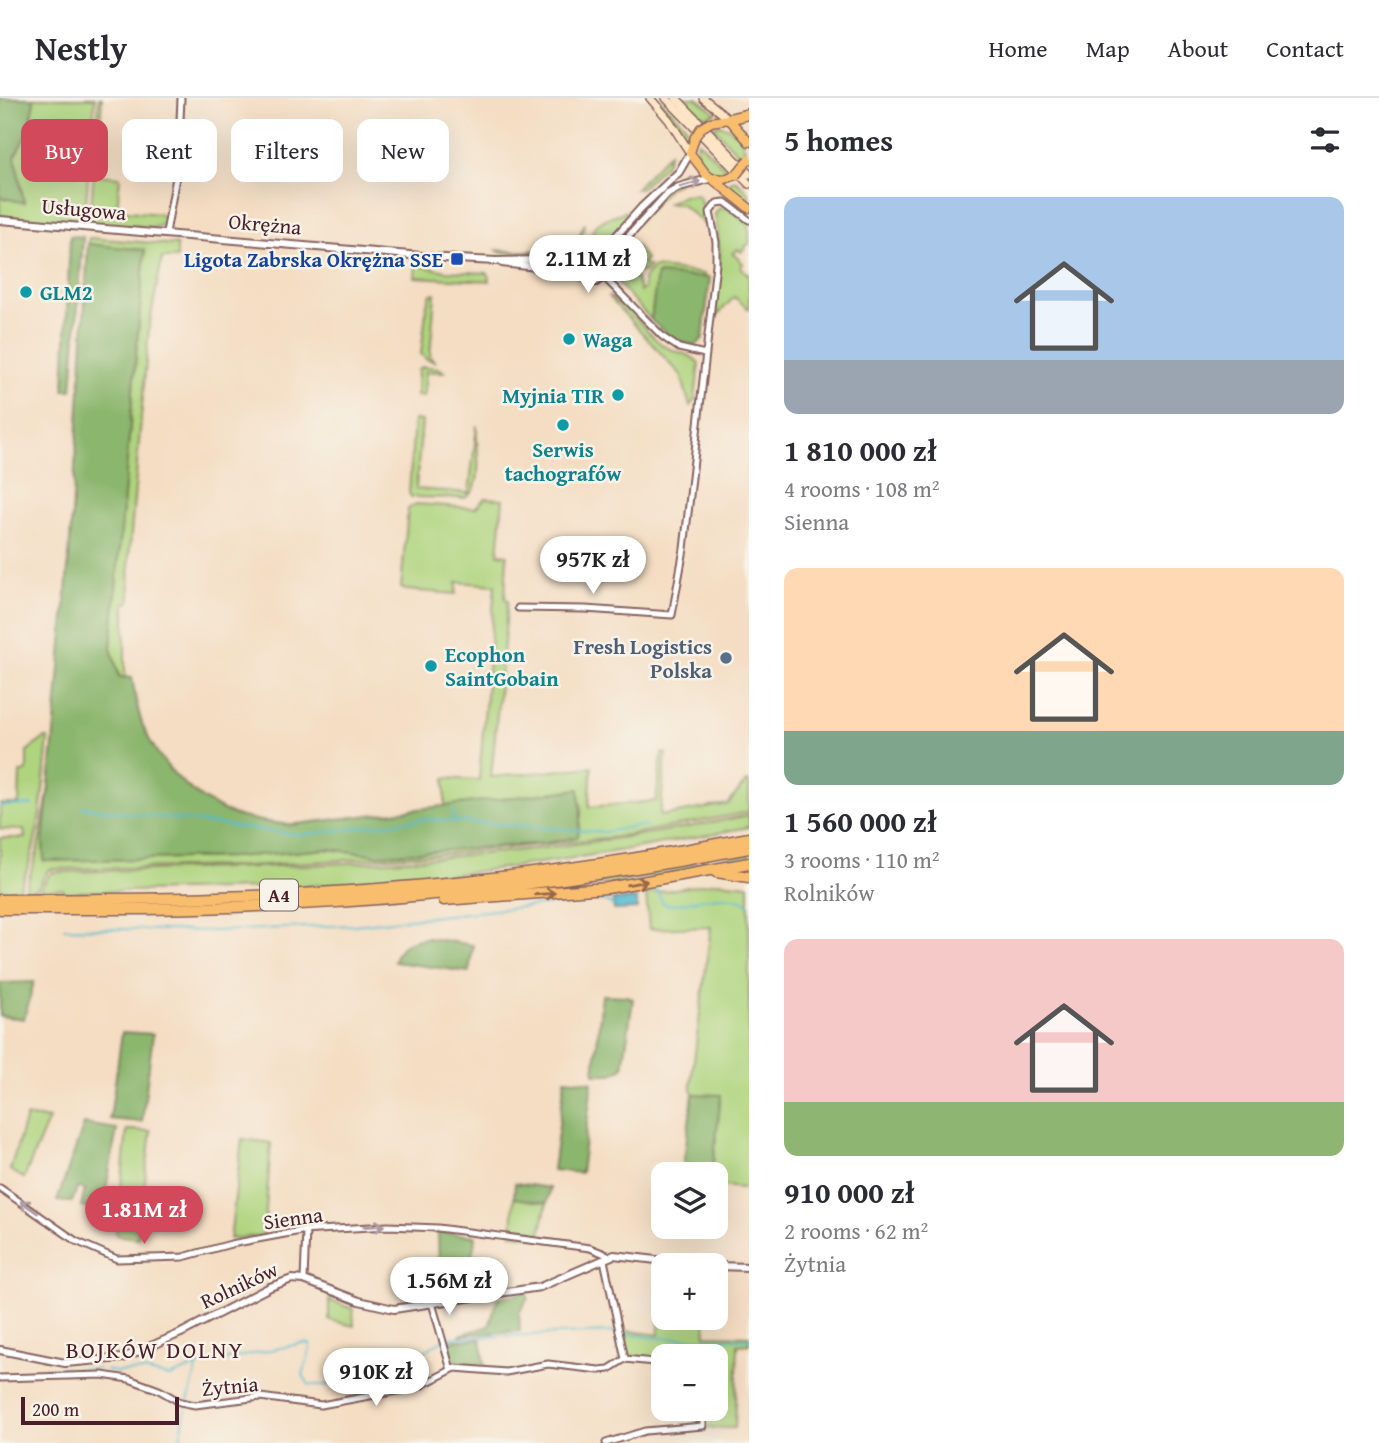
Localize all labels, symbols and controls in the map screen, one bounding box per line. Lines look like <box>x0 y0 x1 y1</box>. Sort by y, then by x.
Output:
text: Nestly <box>35 24 127 72</box>
text: Home <box>989 31 1048 66</box>
text: Map <box>1086 31 1130 66</box>
text: About <box>1168 31 1228 66</box>
text: Contact <box>1266 31 1344 66</box>
text: 5 homes <box>784 118 893 162</box>
chip: Buy <box>21 119 108 182</box>
chip: Rent <box>122 119 217 182</box>
chip: Filters <box>231 119 343 182</box>
chip: New <box>357 119 449 182</box>
icon: filters <box>1306 121 1344 159</box>
one-way arrow <box>678 177 700 190</box>
street label: Usługowa <box>40 190 128 228</box>
street label: Okrężna <box>227 205 303 243</box>
pin: 2.11M zł <box>516 236 660 295</box>
text: 2.11M zł <box>545 241 631 274</box>
icon: home <box>1001 243 1127 369</box>
place label: Ligota Zabrska Okrężna SSE <box>184 244 443 275</box>
marker: Ligota Zabrska Okrężna SSE <box>449 251 465 267</box>
place label: GLM2 <box>40 277 93 308</box>
marker: GLM2 <box>18 284 34 300</box>
place label: Waga <box>583 324 633 355</box>
marker: Waga <box>561 331 577 347</box>
place label: Myjnia TIR <box>502 380 605 411</box>
marker: Myjnia TIR <box>610 387 626 403</box>
marker: Serwis tachografów <box>555 417 571 433</box>
text: 1 810 000 zł <box>784 428 937 472</box>
place label: Serwis tachografów <box>505 434 622 489</box>
text: 4 rooms · 108 m² <box>784 472 939 505</box>
text: Sienna <box>784 505 849 538</box>
pin: 957K zł <box>528 536 658 596</box>
text: 957K zł <box>556 542 630 575</box>
icon: home <box>1001 614 1127 740</box>
place label: Fresh Logistics Polska <box>574 631 712 686</box>
place label: Ecophon SaintGobain <box>445 639 559 694</box>
marker: Fresh Logistics Polska <box>718 650 734 666</box>
marker: Ecophon SaintGobain <box>423 658 439 674</box>
text: 1 560 000 zł <box>784 799 937 843</box>
text: 3 rooms · 110 m² <box>784 843 939 876</box>
one-way arrow <box>625 876 648 889</box>
text: Rolników <box>784 876 875 909</box>
road number: A4 <box>260 880 298 910</box>
one-way arrow <box>534 887 556 900</box>
icon: home <box>1001 985 1127 1111</box>
map controls <box>651 1162 728 1421</box>
button: layers <box>651 1162 728 1239</box>
text: 910 000 zł <box>784 1170 915 1214</box>
pin: 1.81M zł <box>72 1186 216 1246</box>
text: 1.81M zł <box>101 1192 187 1225</box>
street label: Sienna <box>261 1198 325 1237</box>
one-way arrow <box>20 1200 39 1214</box>
text: 2 rooms · 62 m² <box>784 1214 928 1247</box>
one-way arrow <box>362 1220 385 1233</box>
text: Żytnia <box>784 1247 846 1280</box>
street label: Rolników <box>195 1253 283 1317</box>
button: + <box>651 1253 728 1330</box>
pin: 1.56M zł <box>377 1258 521 1317</box>
text: 1.56M zł <box>406 1263 492 1296</box>
district label: BOJKÓW DOLNY <box>66 1333 244 1366</box>
button: − <box>651 1344 728 1421</box>
pin: 910K zł <box>311 1348 441 1408</box>
text: 910K zł <box>339 1354 413 1387</box>
street label: Żytnia <box>200 1368 260 1404</box>
scale bar <box>21 1394 178 1426</box>
text: 200 m <box>32 1395 79 1423</box>

